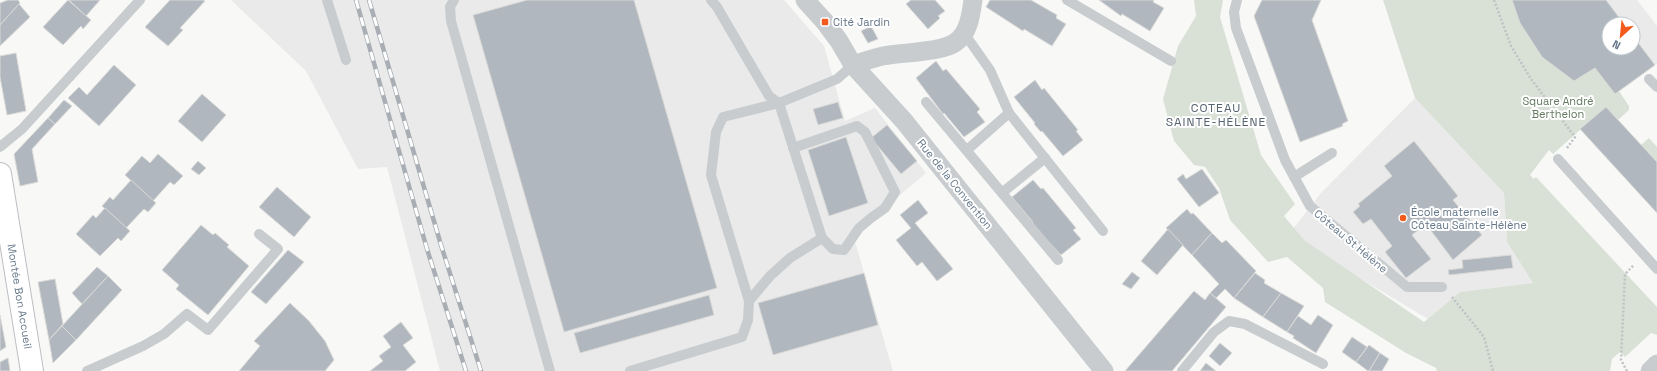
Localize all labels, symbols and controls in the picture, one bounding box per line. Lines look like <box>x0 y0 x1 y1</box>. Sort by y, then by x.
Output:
place label: Cité Jardin <box>833 15 890 29</box>
north arrow <box>1601 16 1641 56</box>
marker: Cité Jardin <box>820 17 830 27</box>
text: N <box>1610 37 1623 53</box>
park label: Square André Berthelon <box>1522 94 1594 121</box>
district label: COTEAU SAINTE-HÉLÈNE <box>1166 100 1266 130</box>
street label: Rue de la Convention <box>914 136 996 232</box>
place label: École maternelle Côteau Sainte-Hélène <box>1411 205 1527 232</box>
street label: Côteau St Hélène <box>1311 206 1391 276</box>
marker: École maternelle Côteau Sainte-Hélène <box>1398 213 1408 223</box>
street label: Montée Bon Accueil <box>4 243 35 350</box>

